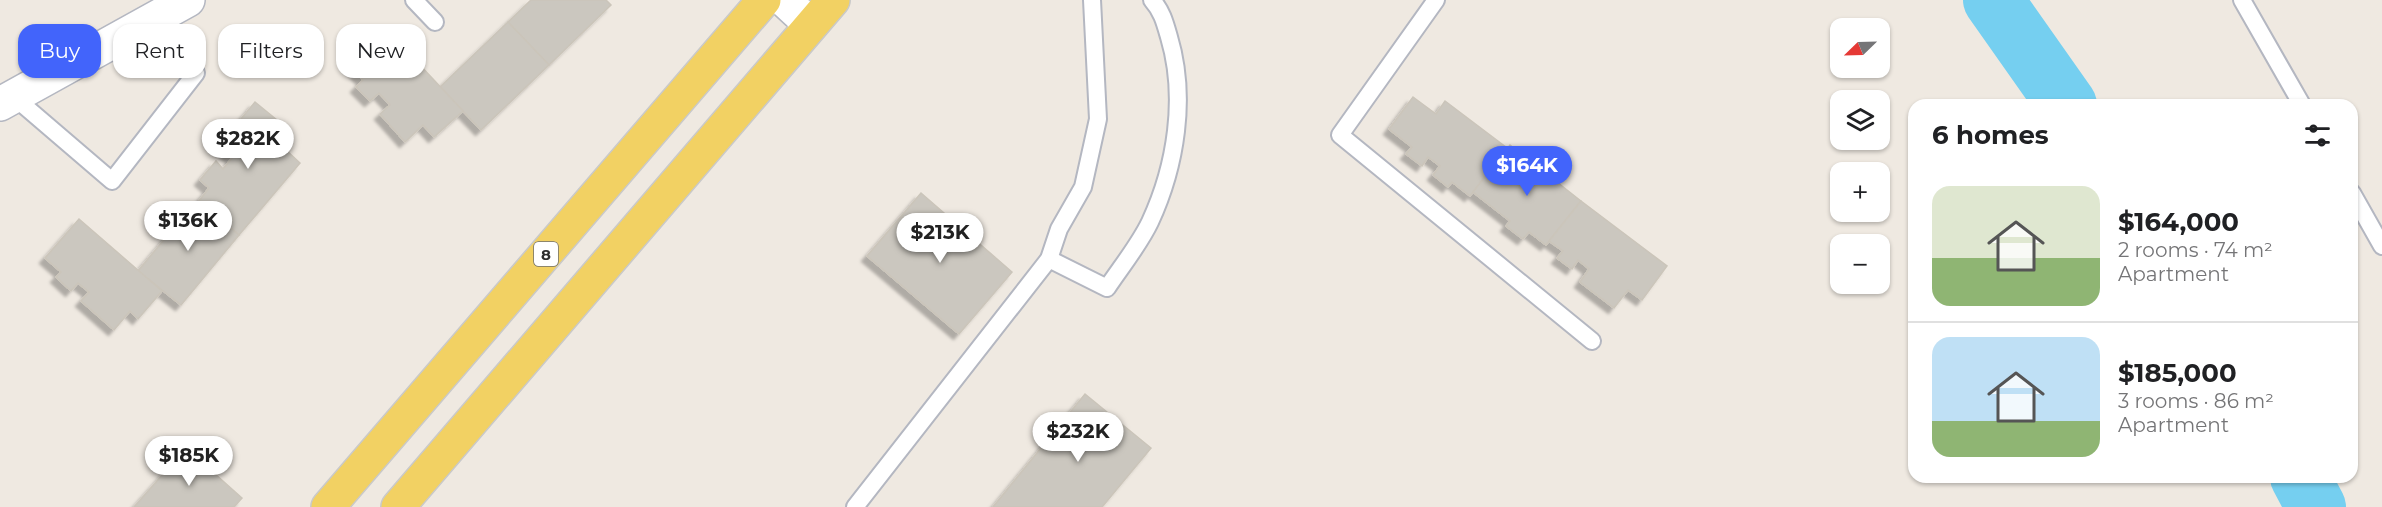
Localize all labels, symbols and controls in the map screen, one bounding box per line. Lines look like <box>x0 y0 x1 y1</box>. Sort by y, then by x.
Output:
north arrow <box>1830 18 1890 78</box>
map controls <box>1830 18 1890 294</box>
chip: Buy <box>18 24 101 78</box>
chip: Rent <box>113 24 206 78</box>
chip: Filters <box>218 24 324 78</box>
chip: New <box>336 24 426 78</box>
button: layers <box>1830 90 1890 150</box>
pin: $282K <box>206 119 290 170</box>
text: 6 homes <box>1932 119 2049 151</box>
icon: filters <box>2301 119 2334 152</box>
text: $282K <box>216 126 280 150</box>
pin: $164K <box>1485 146 1569 197</box>
text: $164K <box>1496 153 1558 177</box>
button: + <box>1830 162 1890 222</box>
pin: $136K <box>146 201 230 252</box>
text: $164,000 <box>2118 206 2239 238</box>
text: $136K <box>158 208 218 232</box>
icon: home <box>1980 210 2052 282</box>
pin: $213K <box>898 213 982 264</box>
text: $213K <box>910 220 970 244</box>
button: − <box>1830 234 1890 294</box>
text: 2 rooms · 74 m² <box>2118 238 2273 262</box>
road number: 8 <box>534 242 558 266</box>
text: Apartment <box>2118 262 2229 286</box>
text: $185,000 <box>2118 357 2237 389</box>
icon: home <box>1980 361 2052 433</box>
text: 3 rooms · 86 m² <box>2118 389 2274 413</box>
pin: $232K <box>1036 412 1120 463</box>
text: Apartment <box>2118 413 2229 437</box>
text: $232K <box>1047 419 1109 443</box>
pin: $185K <box>147 436 231 487</box>
text: $185K <box>159 443 219 467</box>

